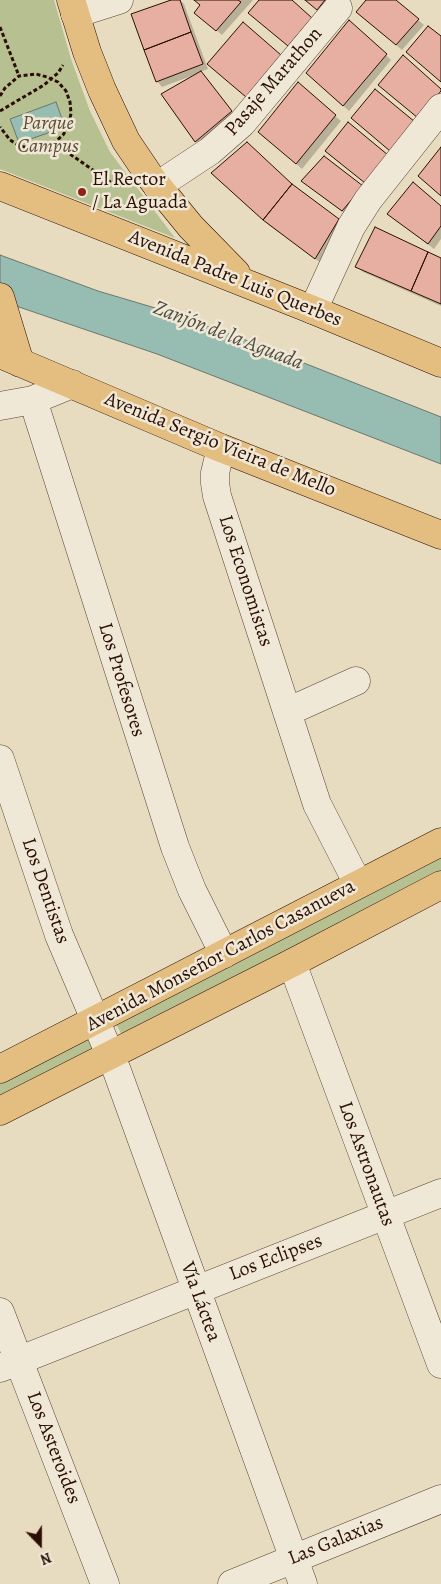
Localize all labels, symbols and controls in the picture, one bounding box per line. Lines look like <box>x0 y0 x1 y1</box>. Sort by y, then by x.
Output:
street label: Pasaje Marathon <box>220 23 328 141</box>
park label: Parque Campus <box>17 112 79 159</box>
place label: El Rector / La Aguada <box>92 168 188 215</box>
marker: El Rector / La Aguada <box>76 186 88 198</box>
street label: Avenida Padre Luis Querbes <box>125 225 345 333</box>
water label: Zanjón de la Aguada <box>150 296 306 376</box>
street label: Avenida Sergio Vieira de Mello <box>101 388 339 502</box>
street label: Los Economistas <box>212 512 278 650</box>
street label: Los Profesores <box>92 620 150 740</box>
street label: Los Dentistas <box>16 835 74 947</box>
street label: Avenida Monseñor Carlos Casanueva <box>83 875 359 1037</box>
street label: Los Astronautas <box>332 1098 400 1230</box>
street label: Los Eclipses <box>226 1229 326 1287</box>
street label: Vía Láctea <box>175 1259 225 1345</box>
street label: Los Asteroides <box>21 1389 85 1507</box>
street label: Las Galaxias <box>285 1511 387 1571</box>
north arrow <box>15 1519 65 1569</box>
text: N <box>38 1548 54 1569</box>

